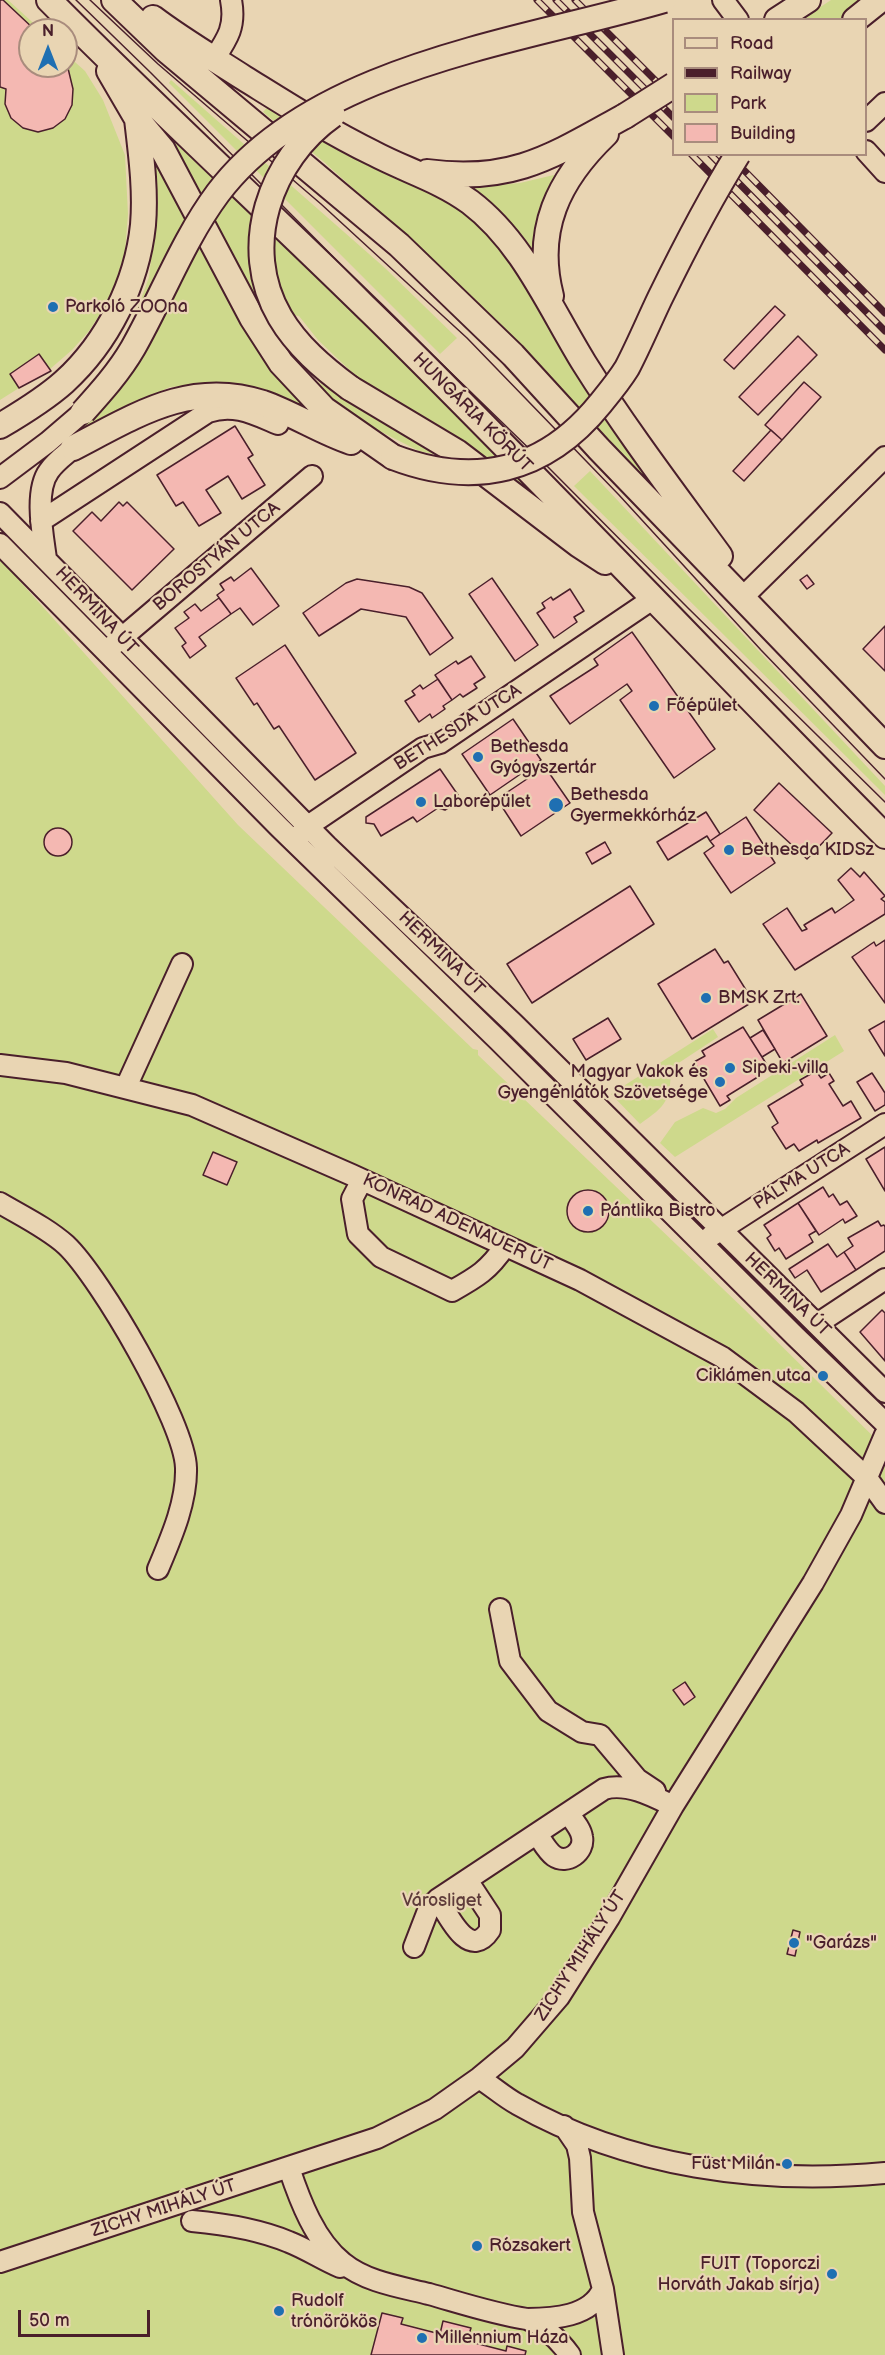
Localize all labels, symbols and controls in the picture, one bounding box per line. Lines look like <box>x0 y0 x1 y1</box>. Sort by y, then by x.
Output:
north arrow <box>18 18 78 78</box>
legend <box>672 18 867 156</box>
text: N <box>42 22 54 41</box>
text: Road <box>730 33 774 54</box>
text: Railway <box>730 63 792 84</box>
text: Park <box>730 93 766 114</box>
text: Building <box>730 123 796 144</box>
place label: Parkoló ZOOna <box>65 296 188 318</box>
marker: Parkoló ZOOna <box>46 300 60 314</box>
street label: HUNGÁRIA KÖRÚT <box>408 349 536 477</box>
street label: BOROSTYÁN UTCA <box>149 498 285 616</box>
street label: HERMINA ÚT <box>50 563 142 659</box>
street label: BETHESDA UTCA <box>390 680 526 776</box>
place label: Főépület <box>666 695 737 717</box>
marker: Főépület <box>647 699 661 713</box>
place label: Bethesda Gyógyszertár <box>490 736 596 778</box>
marker: Bethesda Gyógyszertár <box>471 750 485 764</box>
place label: Bethesda Gyermekkórház <box>570 784 696 826</box>
place label: Laborépület <box>433 791 531 813</box>
marker: Laborépület <box>414 795 428 809</box>
marker: Bethesda Gyermekkórház <box>547 796 565 814</box>
place label: Bethesda KIDSz <box>741 839 874 861</box>
marker: Bethesda KIDSz <box>722 843 736 857</box>
street label: HERMINA ÚT <box>393 907 489 1001</box>
place label: BMSK Zrt. <box>718 987 800 1009</box>
marker: BMSK Zrt. <box>699 991 713 1005</box>
place label: Sipeki-villa <box>742 1057 829 1079</box>
place label: Magyar Vakok és Gyengénlátók Szövetsége <box>498 1061 708 1104</box>
marker: Sipeki-villa <box>723 1061 737 1075</box>
marker: Magyar Vakok és Gyengénlátók Szövetsége <box>713 1075 727 1089</box>
street label: PÁLMA UTCA <box>750 1139 854 1215</box>
street label: KONRAD ADENAUER ÚT <box>359 1170 555 1276</box>
place label: Pántlika Bistro <box>600 1200 716 1222</box>
marker: Pántlika Bistro <box>581 1204 595 1218</box>
street label: HERMINA ÚT <box>739 1248 835 1342</box>
place label: Ciklámen utca <box>696 1365 811 1387</box>
marker: Ciklámen utca <box>816 1369 830 1383</box>
street label: ZICHY MIHÁLY ÚT <box>531 1887 631 2025</box>
park label: Városliget <box>402 1890 482 1912</box>
place label: "Garázs" <box>806 1932 877 1954</box>
marker: "Garázs" <box>787 1936 801 1950</box>
place label: Füst Milán <box>691 2153 775 2175</box>
marker: Füst Milán <box>780 2157 794 2171</box>
street label: ZICHY MIHÁLY ÚT <box>89 2175 239 2243</box>
place label: Rózsakert <box>489 2235 571 2257</box>
marker: Rózsakert <box>470 2239 484 2253</box>
place label: FUIT (Toporczi Horváth Jakab sírja) <box>657 2253 820 2296</box>
marker: FUIT (Toporczi Horváth Jakab sírja) <box>825 2267 839 2281</box>
place label: Rudolf trónörökös <box>291 2290 377 2332</box>
scale bar <box>21 2298 153 2336</box>
marker: Rudolf trónörökös <box>272 2304 286 2318</box>
text: 50 m <box>29 2310 70 2331</box>
place label: Millennium Háza <box>434 2327 569 2349</box>
marker: Millennium Háza <box>415 2331 429 2345</box>

